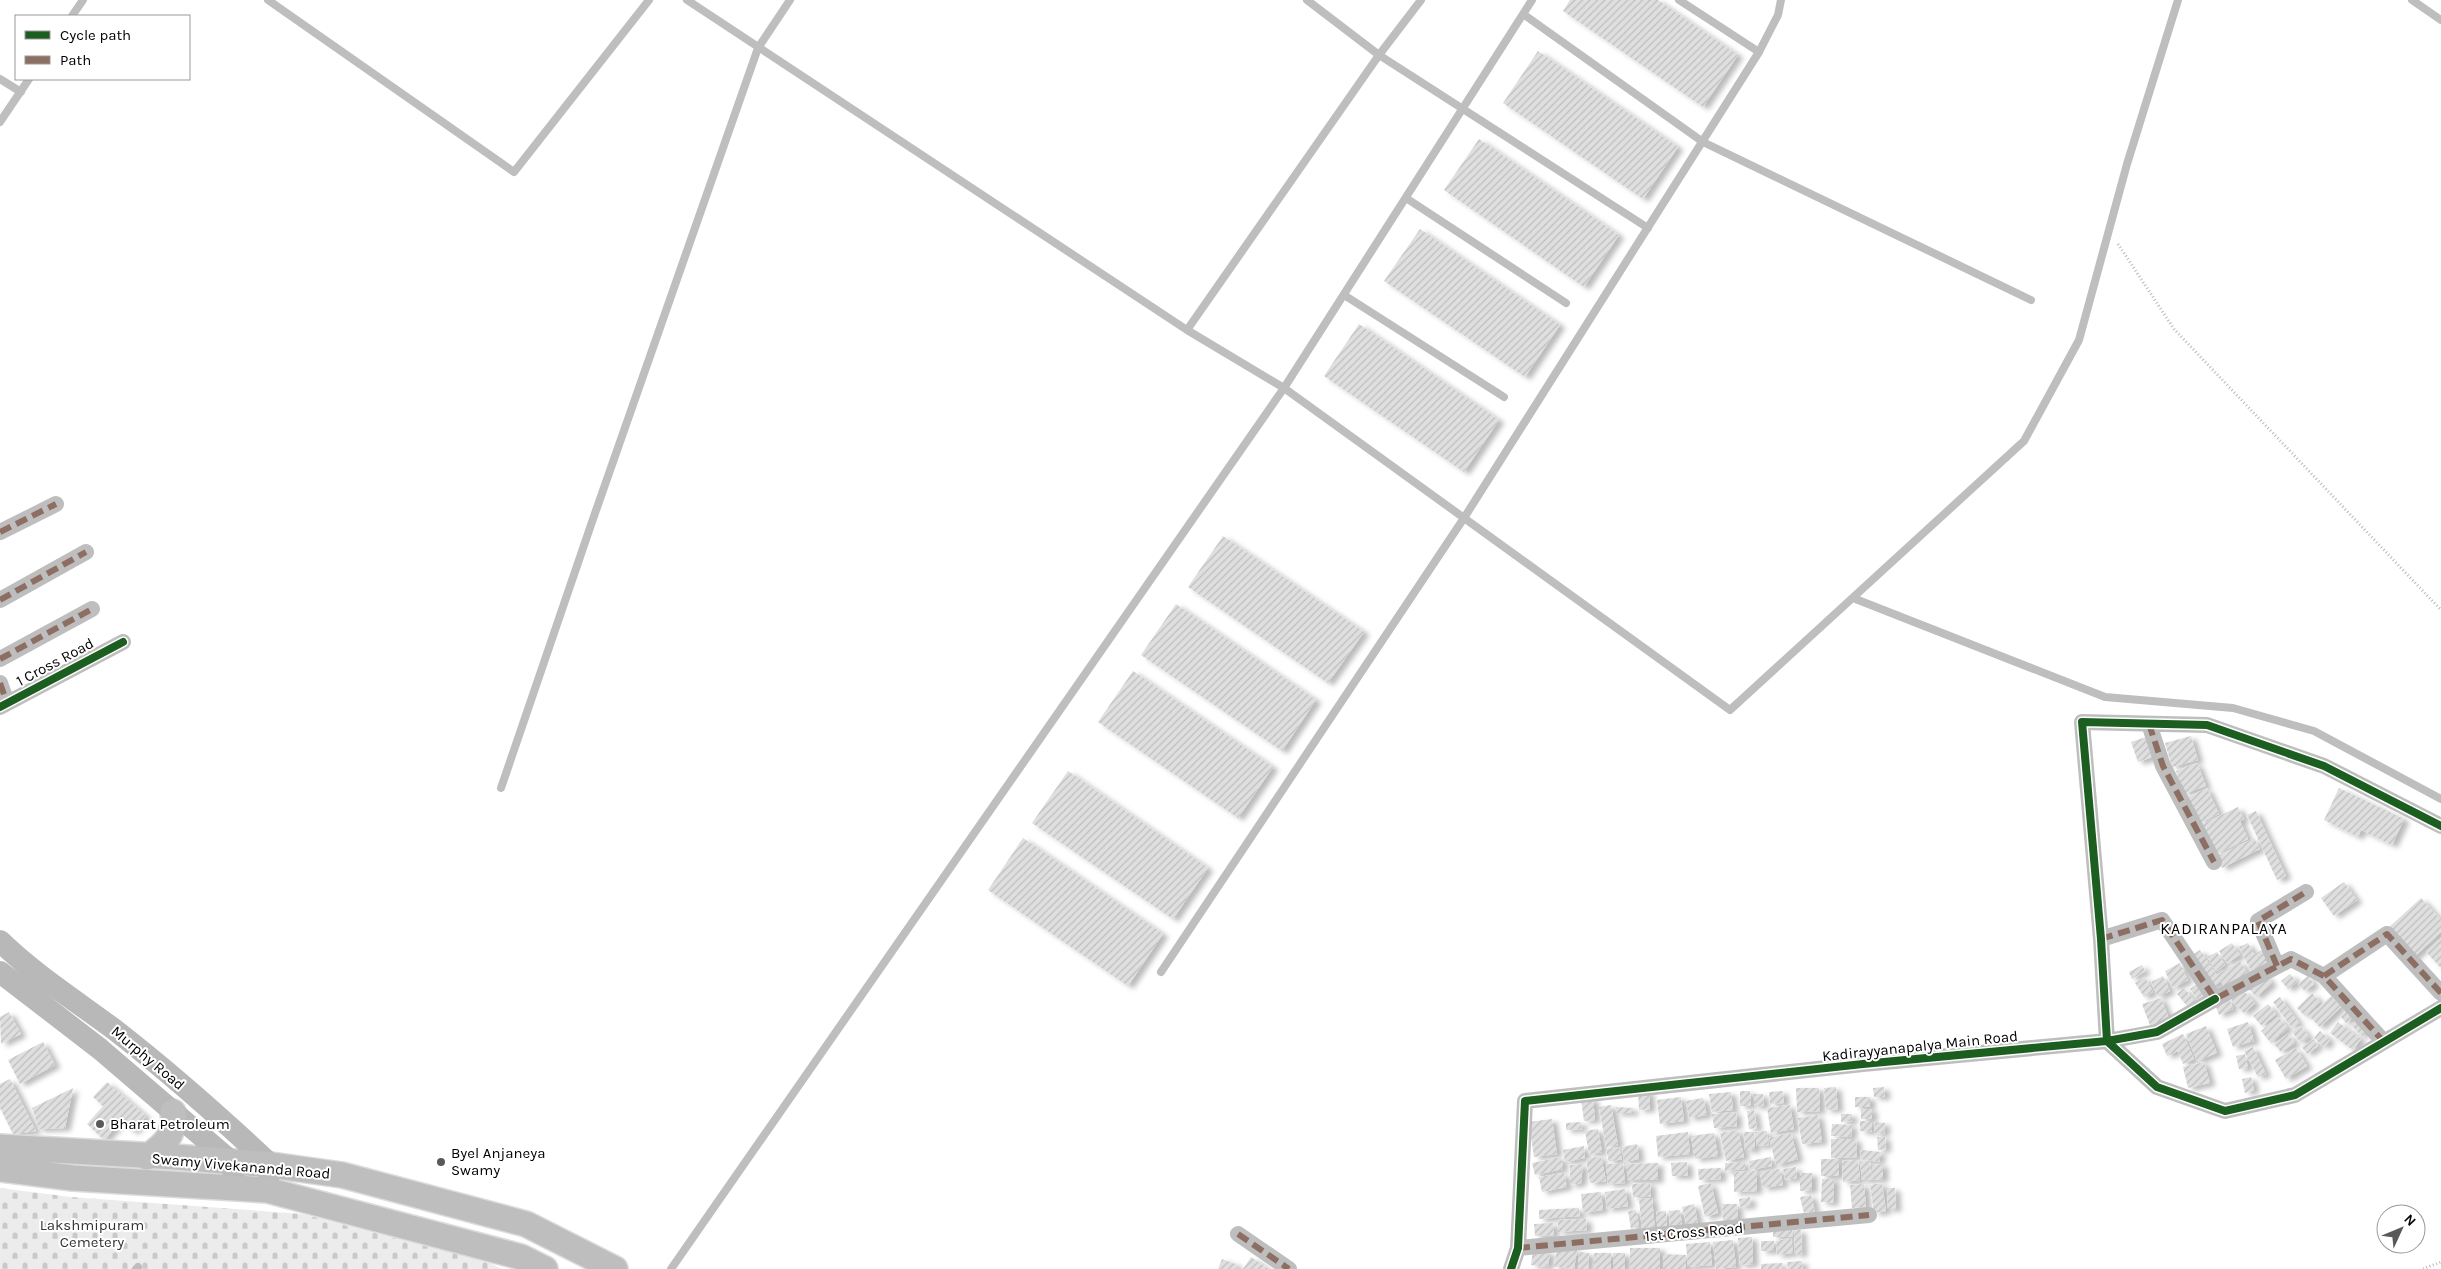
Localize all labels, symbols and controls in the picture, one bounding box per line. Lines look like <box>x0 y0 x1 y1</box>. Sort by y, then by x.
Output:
legend <box>15 15 190 80</box>
text: Cycle path <box>60 26 131 44</box>
text: Path <box>60 51 91 69</box>
street label: 1 Cross Road <box>13 634 97 690</box>
district label: KADIRANPALAYA <box>2160 919 2288 938</box>
street label: Murphy Road <box>108 1022 188 1094</box>
street label: Kadirayyanapalya Main Road <box>1821 1027 2019 1065</box>
place label: Bharat Petroleum <box>110 1115 230 1133</box>
marker: Bharat Petroleum <box>94 1118 106 1130</box>
place label: Byel Anjaneya Swamy <box>451 1144 545 1179</box>
street label: Swamy Vivekananda Road <box>151 1149 331 1183</box>
marker: Byel Anjaneya Swamy <box>435 1156 447 1168</box>
north arrow <box>2376 1204 2426 1254</box>
text: N <box>2400 1211 2420 1230</box>
park label: Lakshmipuram Cemetery <box>40 1216 144 1251</box>
street label: 1st Cross Road <box>1644 1219 1744 1245</box>

